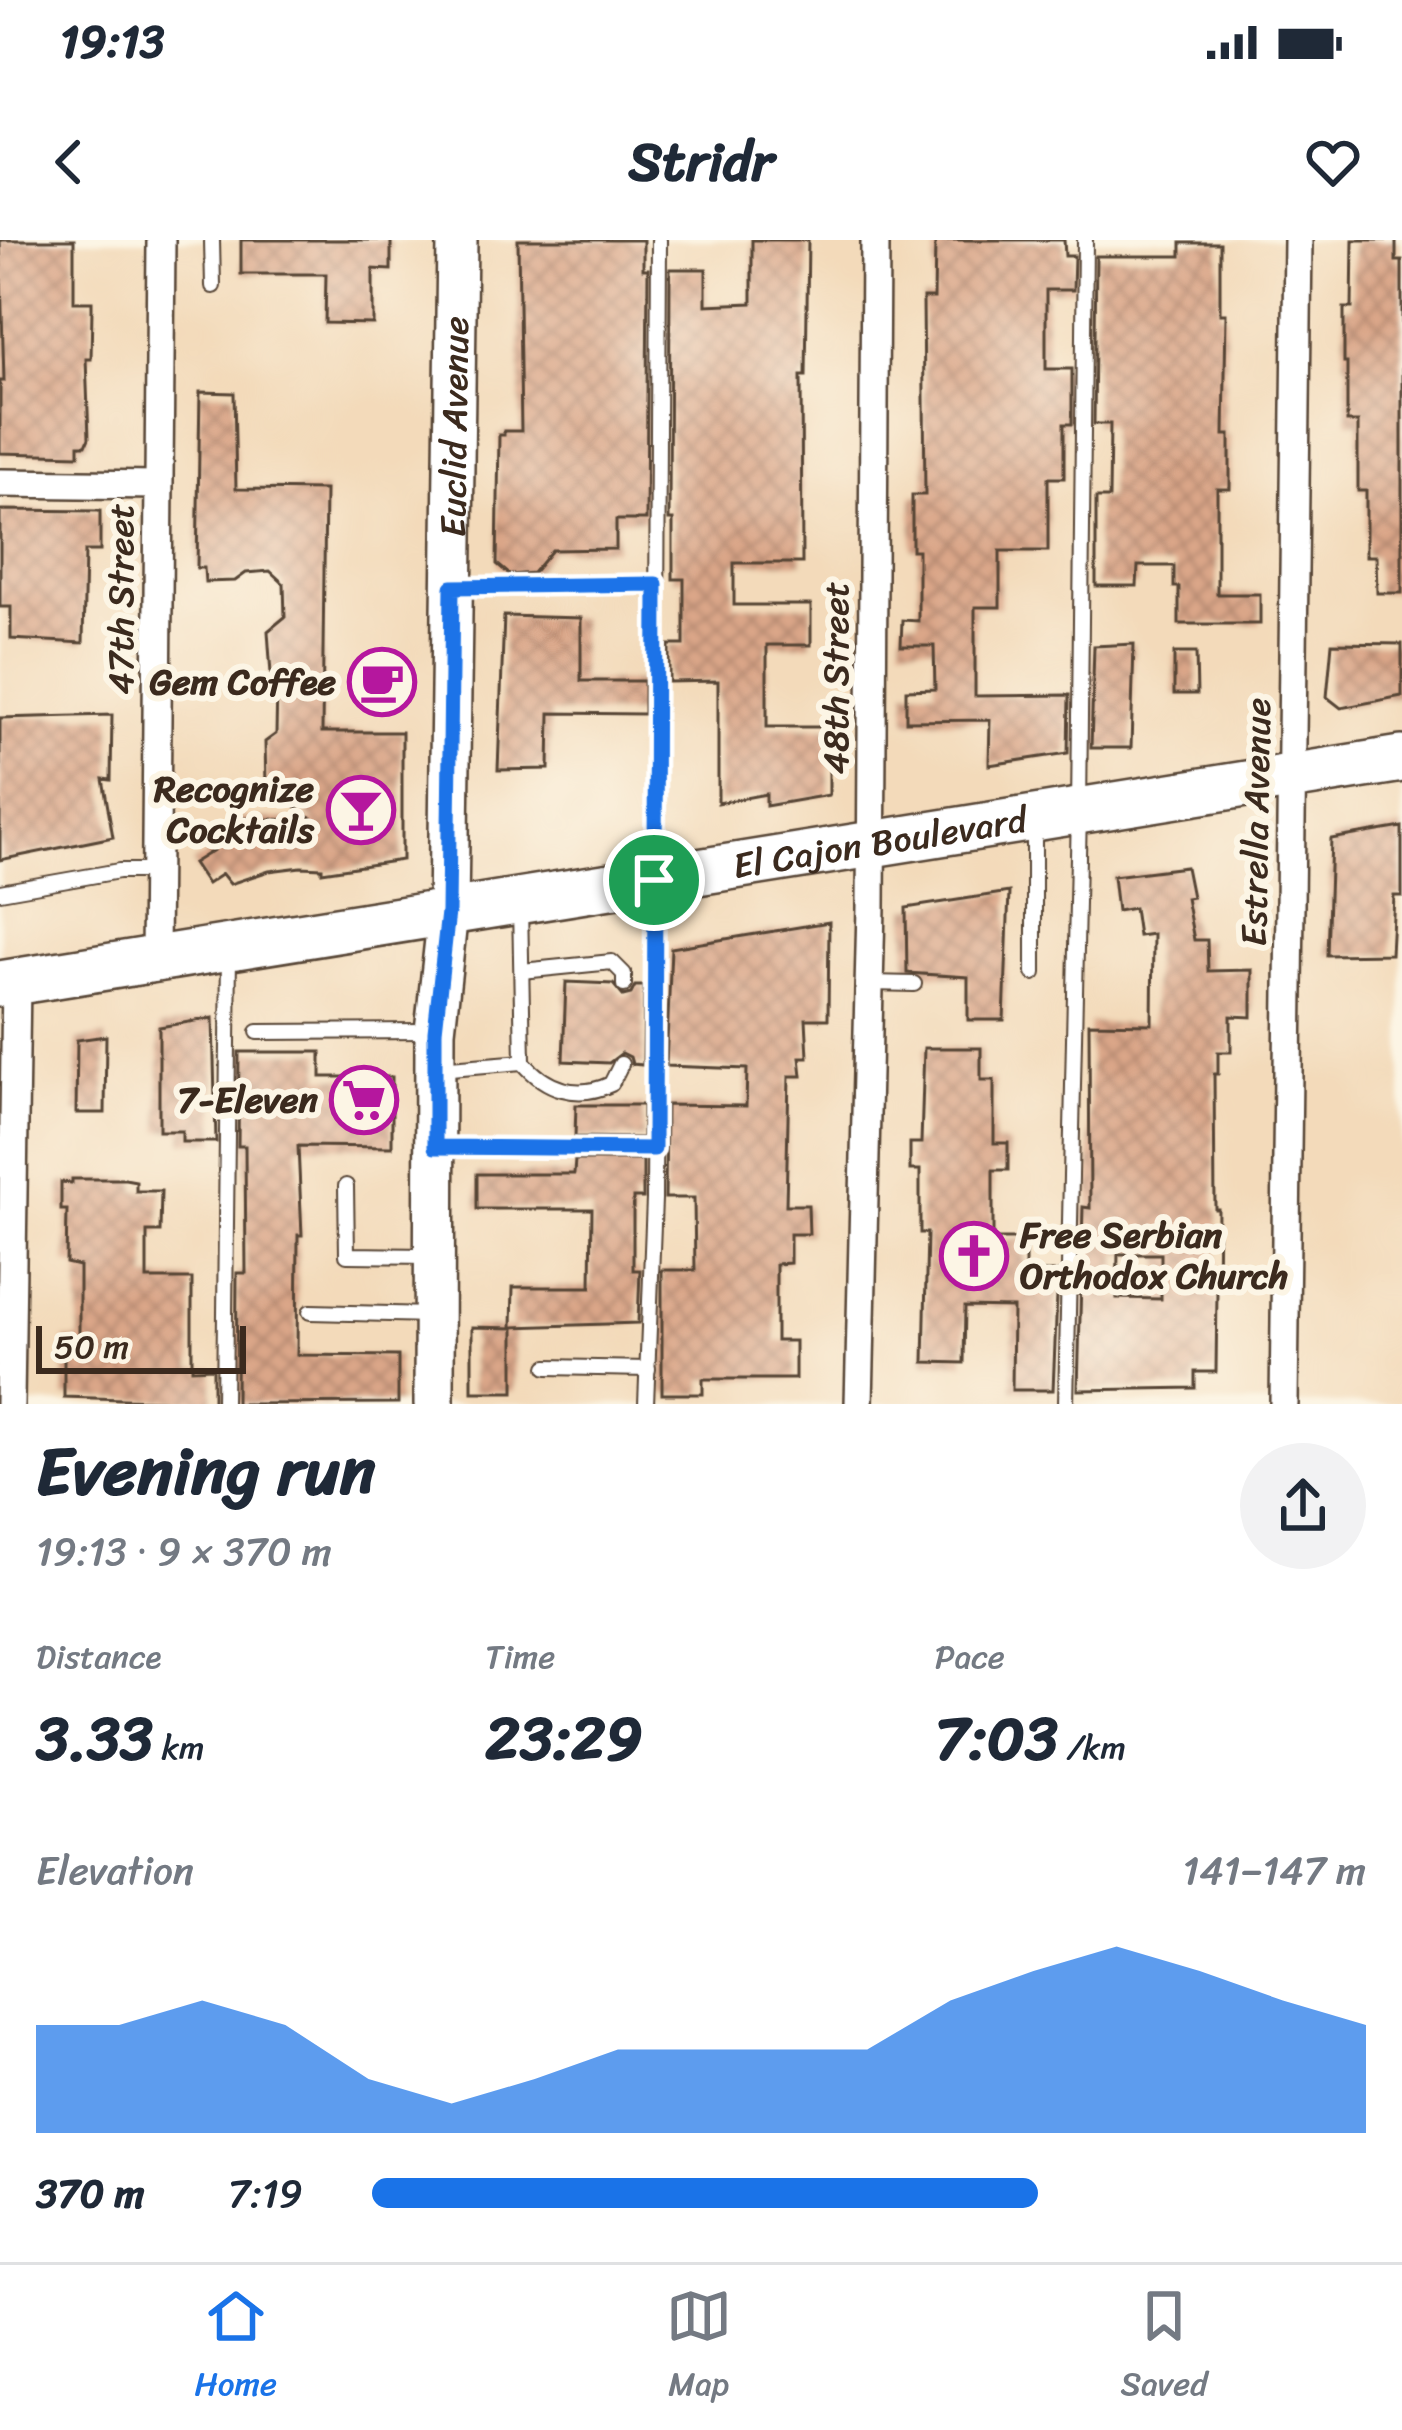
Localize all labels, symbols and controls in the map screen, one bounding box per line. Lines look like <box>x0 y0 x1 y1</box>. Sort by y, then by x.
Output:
text: 19:13 <box>60 2 165 82</box>
text: Stridr <box>628 114 774 210</box>
icon: back <box>36 129 102 195</box>
icon: heart <box>1300 129 1366 195</box>
street label: Euclid Avenue <box>421 316 488 538</box>
street label: 47th Street <box>89 503 153 695</box>
street label: 48th Street <box>804 582 868 774</box>
cafe icon: Gem Coffee <box>347 647 417 717</box>
place label: Gem Coffee <box>150 650 336 714</box>
street label: Estrella Avenue <box>1222 697 1290 947</box>
place label: Recognize Cocktails <box>153 757 314 862</box>
bar icon: Recognize Cocktails <box>326 775 396 845</box>
street label: El Cajon Boulevard <box>728 787 1034 898</box>
pin <box>603 829 705 931</box>
icon: arrive <box>621 847 687 913</box>
supermarket icon: 7-Eleven <box>329 1065 399 1135</box>
place label: 7-Eleven <box>177 1068 318 1132</box>
place label: Free Serbian Orthodox Church <box>1019 1203 1288 1308</box>
church icon: Free Serbian Orthodox Church <box>939 1221 1009 1291</box>
text: 50 m <box>54 1318 129 1376</box>
scale bar <box>36 1320 246 1373</box>
text: Evening run <box>36 1413 376 1530</box>
button: share <box>1240 1443 1366 1569</box>
text: 19:13 · 9 × 370 m <box>36 1517 332 1586</box>
text: Distance <box>36 1628 161 1686</box>
text: Time <box>485 1628 555 1686</box>
text: Pace <box>935 1628 1005 1686</box>
text: 3.33 <box>36 1686 153 1792</box>
text: 23:29 <box>485 1686 642 1792</box>
text: 7:03 <box>935 1686 1058 1792</box>
text: km <box>153 1719 204 1777</box>
text: /km <box>1058 1719 1126 1777</box>
text: Elevation <box>36 1836 194 1905</box>
text: 141–147 m <box>1183 1836 1366 1905</box>
text: 370 m <box>36 2159 144 2228</box>
text: 7:19 <box>228 2159 303 2228</box>
tab: Home <box>194 2283 277 2413</box>
tab: Map <box>666 2283 732 2413</box>
tab: Saved <box>1121 2283 1208 2413</box>

